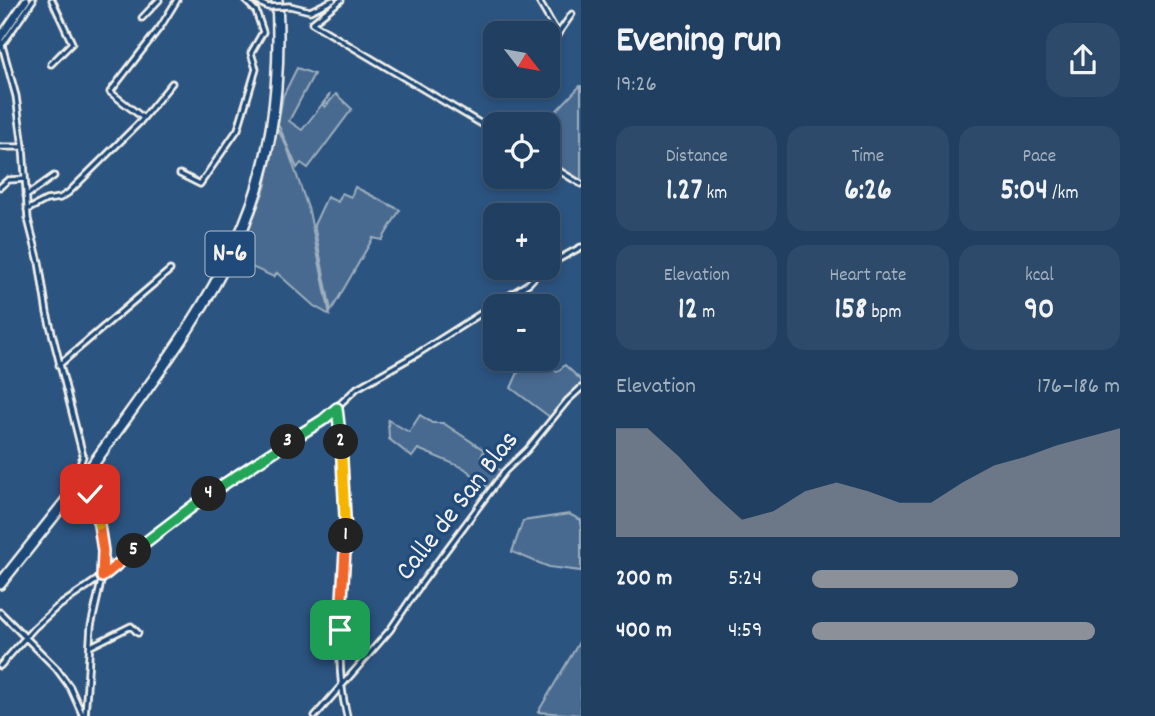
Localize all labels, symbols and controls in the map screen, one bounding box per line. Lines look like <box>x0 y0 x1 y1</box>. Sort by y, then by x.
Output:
text: Evening run <box>616 15 781 70</box>
north arrow <box>483 21 560 98</box>
map controls <box>483 21 560 371</box>
button: share <box>1046 23 1120 97</box>
text: 19:26 <box>616 69 657 102</box>
button: locate <box>483 112 560 189</box>
text: Distance <box>666 144 728 171</box>
text: Time <box>852 144 884 171</box>
text: Pace <box>1023 144 1056 171</box>
text: 1.27 <box>666 171 702 214</box>
text: 6:26 <box>844 171 892 214</box>
text: 5:04 <box>1000 171 1048 214</box>
text: km <box>702 181 727 208</box>
text: /km <box>1048 181 1078 208</box>
button: + <box>483 203 560 280</box>
road number: N-6 <box>205 232 254 276</box>
text: Elevation <box>664 263 730 290</box>
text: Heart rate <box>830 263 906 290</box>
text: kcal <box>1025 263 1054 290</box>
text: 12 <box>678 290 698 333</box>
text: 158 <box>835 290 867 333</box>
text: 90 <box>1024 290 1054 333</box>
button: − <box>483 294 560 371</box>
text: m <box>698 300 715 327</box>
text: bpm <box>867 300 901 327</box>
text: Elevation <box>616 371 696 404</box>
text: 176–186 m <box>1037 371 1120 404</box>
pin: 3 <box>270 424 306 460</box>
pin: 2 <box>324 424 358 460</box>
street label: Calle de San Blas <box>388 424 530 590</box>
text: 3 <box>283 428 292 455</box>
text: 2 <box>336 428 345 455</box>
pin <box>60 464 120 524</box>
icon: check <box>71 475 109 513</box>
pin: 4 <box>192 476 227 512</box>
text: 4 <box>205 480 212 507</box>
pin: 1 <box>328 518 364 554</box>
text: 1 <box>343 522 348 549</box>
pin: 5 <box>116 534 152 568</box>
text: 5 <box>129 537 138 564</box>
text: 200 m <box>616 563 672 596</box>
text: 5:24 <box>728 563 762 596</box>
pin <box>310 600 370 660</box>
icon: arrive <box>321 611 359 649</box>
text: 400 m <box>616 615 672 648</box>
text: 4:59 <box>728 615 763 648</box>

